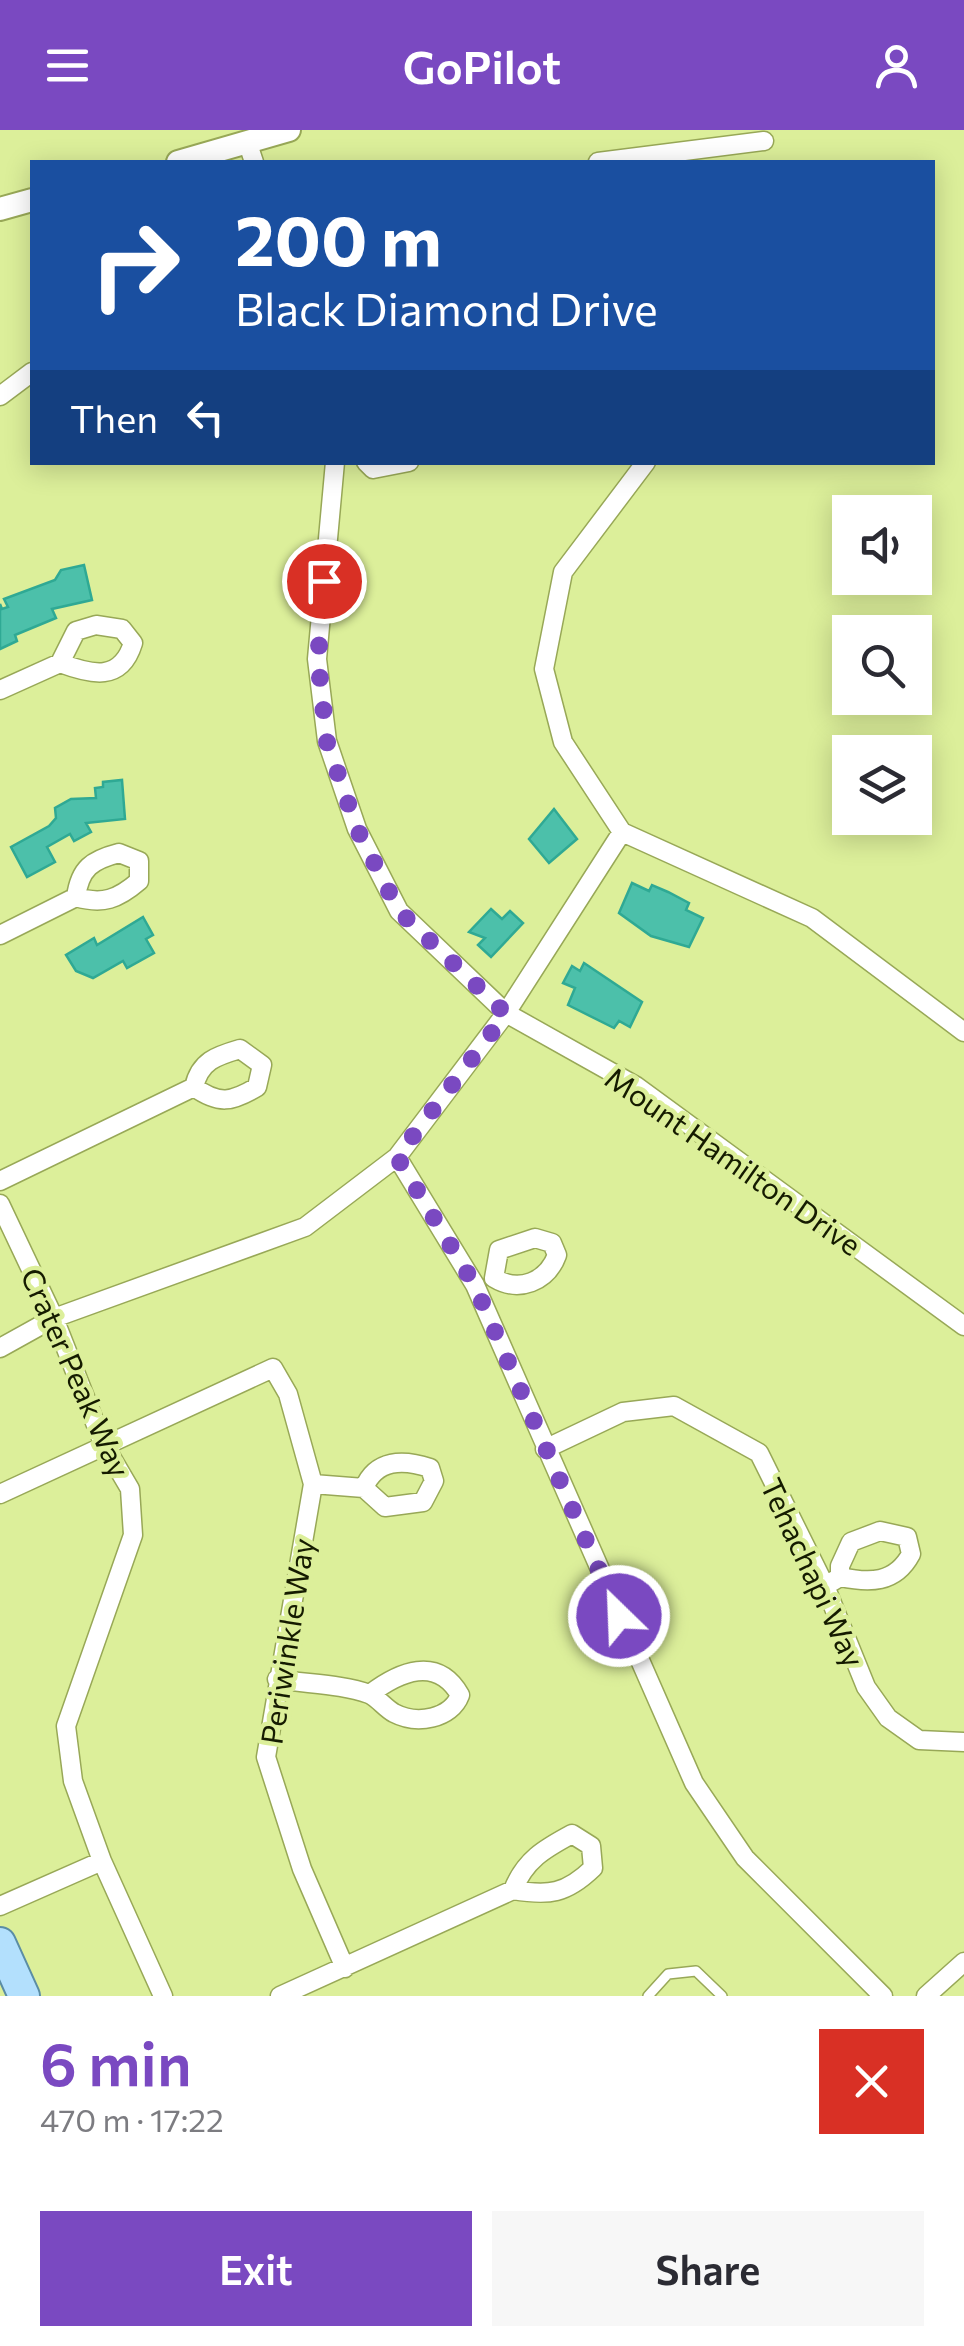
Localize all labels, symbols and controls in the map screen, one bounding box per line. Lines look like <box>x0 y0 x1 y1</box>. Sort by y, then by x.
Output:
icon: menu <box>40 38 95 93</box>
text: GoPilot <box>403 38 561 93</box>
icon: person <box>869 38 924 93</box>
text: 200 m <box>235 195 442 280</box>
icon: right <box>70 200 200 330</box>
text: Black Diamond Drive <box>235 280 658 335</box>
icon: left <box>178 390 233 445</box>
text: Then <box>70 394 158 441</box>
map controls <box>832 495 932 835</box>
button: sound <box>832 495 932 595</box>
pin <box>282 539 367 624</box>
icon: arrive <box>297 554 352 609</box>
button: search <box>832 615 932 715</box>
button: layers <box>832 735 932 835</box>
street label: Mount Hamilton Drive <box>599 1058 869 1262</box>
street label: Crater Peak Way <box>14 1262 140 1482</box>
street label: Tehachapi Way <box>754 1472 874 1672</box>
street label: Periwinkle Way <box>251 1535 321 1747</box>
position arrow <box>567 1564 671 1668</box>
text: 6 min <box>40 2025 192 2098</box>
button: close <box>819 2029 924 2134</box>
text: 470 m · 17:22 <box>40 2099 224 2139</box>
button: Exit <box>40 2211 472 2326</box>
button: Share <box>492 2211 924 2326</box>

